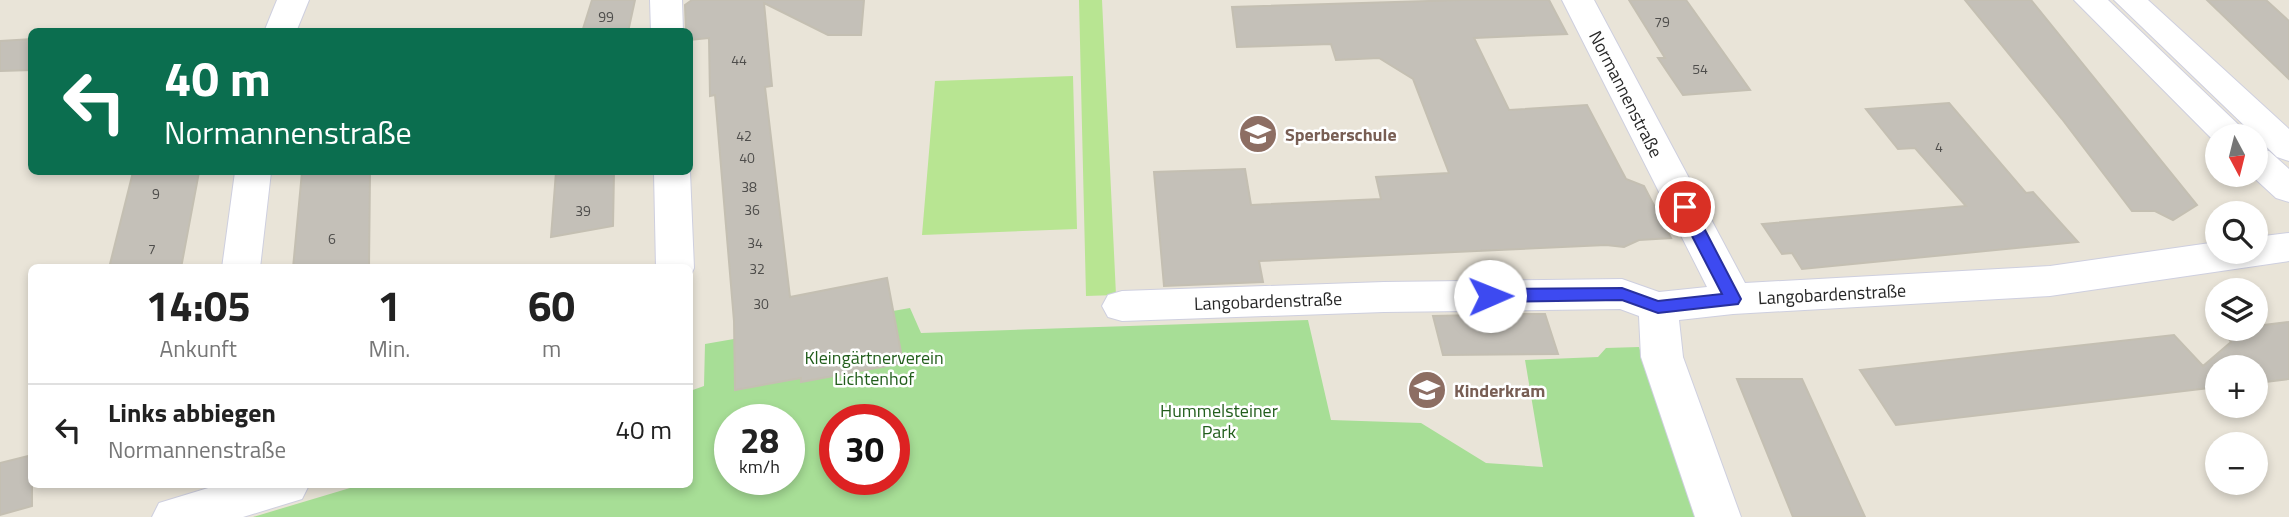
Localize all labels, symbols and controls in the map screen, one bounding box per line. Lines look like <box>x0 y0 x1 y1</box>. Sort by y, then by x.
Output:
house number: 99 <box>598 6 614 27</box>
house number: 79 <box>1654 11 1670 32</box>
street label: Normannenstraße <box>1582 26 1670 162</box>
text: 40 m <box>164 40 271 115</box>
house number: 44 <box>731 49 747 70</box>
icon: left <box>49 56 140 147</box>
house number: 54 <box>1692 58 1708 79</box>
text: Normannenstraße <box>164 108 412 156</box>
school or university icon: Sperberschule <box>1237 113 1279 155</box>
place label: Sperberschule <box>1285 121 1397 148</box>
north arrow <box>2205 124 2268 187</box>
map controls <box>2205 124 2268 495</box>
house number: 42 <box>736 125 752 146</box>
house number: 4 <box>1935 136 1943 157</box>
house number: 40 <box>739 147 755 168</box>
house number: 38 <box>741 176 757 197</box>
pin <box>1655 177 1715 237</box>
house number: 9 <box>152 183 160 204</box>
icon: arrive <box>1666 188 1704 226</box>
house number: 36 <box>744 199 760 220</box>
house number: 39 <box>575 200 591 221</box>
button: search <box>2205 201 2268 264</box>
house number: 6 <box>328 228 336 249</box>
house number: 34 <box>747 232 763 253</box>
house number: 7 <box>148 238 156 259</box>
house number: 32 <box>749 258 765 279</box>
position arrow <box>1453 259 1527 333</box>
text: 14:05 <box>146 273 251 337</box>
text: 1 <box>378 273 401 337</box>
text: 60 <box>528 273 575 337</box>
street label: Langobardenstraße <box>1757 277 1907 311</box>
button: layers <box>2205 278 2268 341</box>
street label: Langobardenstraße <box>1193 285 1343 317</box>
house number: 30 <box>753 293 769 314</box>
text: Ankunft <box>160 331 237 366</box>
text: Min. <box>369 331 410 366</box>
text: m <box>542 331 561 366</box>
park label: Kleingärtnerverein Lichtenhof <box>804 344 944 392</box>
button: + <box>2205 355 2268 418</box>
school or university icon: Kinderkram <box>1406 369 1448 411</box>
place label: Kinderkram <box>1454 377 1545 404</box>
text: Links abbiegen <box>108 393 276 432</box>
park label: Hummelsteiner Park <box>1160 397 1278 445</box>
speed limit sign: 30 <box>819 404 910 495</box>
text: 40 m <box>615 410 672 449</box>
icon: left <box>49 411 87 449</box>
text: 28 <box>740 413 779 467</box>
text: Normannenstraße <box>108 432 286 467</box>
button: − <box>2205 432 2268 495</box>
text: km/h <box>739 453 780 480</box>

